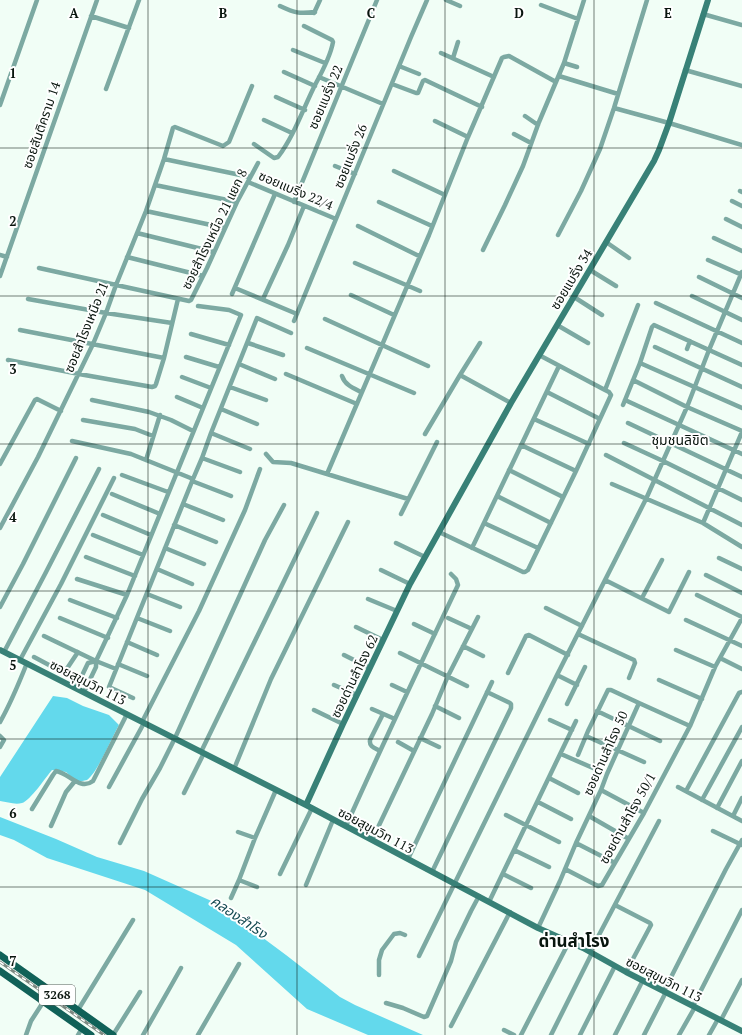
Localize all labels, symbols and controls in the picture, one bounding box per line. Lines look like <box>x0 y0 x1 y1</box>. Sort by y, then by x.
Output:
text: A <box>69 4 79 22</box>
text: B <box>219 4 227 22</box>
text: C <box>367 4 375 22</box>
text: D <box>514 4 524 22</box>
text: E <box>664 4 672 22</box>
street label: ซอยแบริ่ง 22 <box>303 62 347 132</box>
text: 1 <box>9 64 17 82</box>
street label: ซอยสันติคราม 14 <box>18 79 64 171</box>
street label: ซอยแบริ่ง 26 <box>329 121 371 191</box>
street label: ซอยสำโรงเหนือ 21 แยก 8 <box>177 166 251 292</box>
street label: ซอยแบริ่ง 22/4 <box>256 166 336 214</box>
text: 2 <box>9 212 17 230</box>
street label: ซอยแบริ่ง 34 <box>546 245 596 313</box>
street label: ซอยสำโรงเหนือ 21 <box>60 279 112 375</box>
text: 3 <box>9 360 17 378</box>
district label: ชุมชนลิขิต <box>651 430 709 449</box>
text: 4 <box>9 508 17 526</box>
street label: ซอยด่านสำโรง 62 <box>326 631 382 721</box>
street label: ซอยสุขุมวิท 113 <box>47 655 129 709</box>
text: 5 <box>9 656 17 674</box>
street label: ซอยด่านสำโรง 50 <box>578 708 632 798</box>
street label: ซอยด่านสำโรง 50/1 <box>594 769 660 867</box>
street label: ซอยสุขุมวิท 113 <box>335 803 417 858</box>
text: 6 <box>9 804 17 822</box>
water label: คลองสำโรง <box>207 891 272 943</box>
district label: ด่านสำโรง <box>538 929 610 952</box>
text: 7 <box>9 952 17 970</box>
street label: ซอยสุขุมวิท 113 <box>623 952 705 1006</box>
road number: 3268 <box>39 985 75 1005</box>

